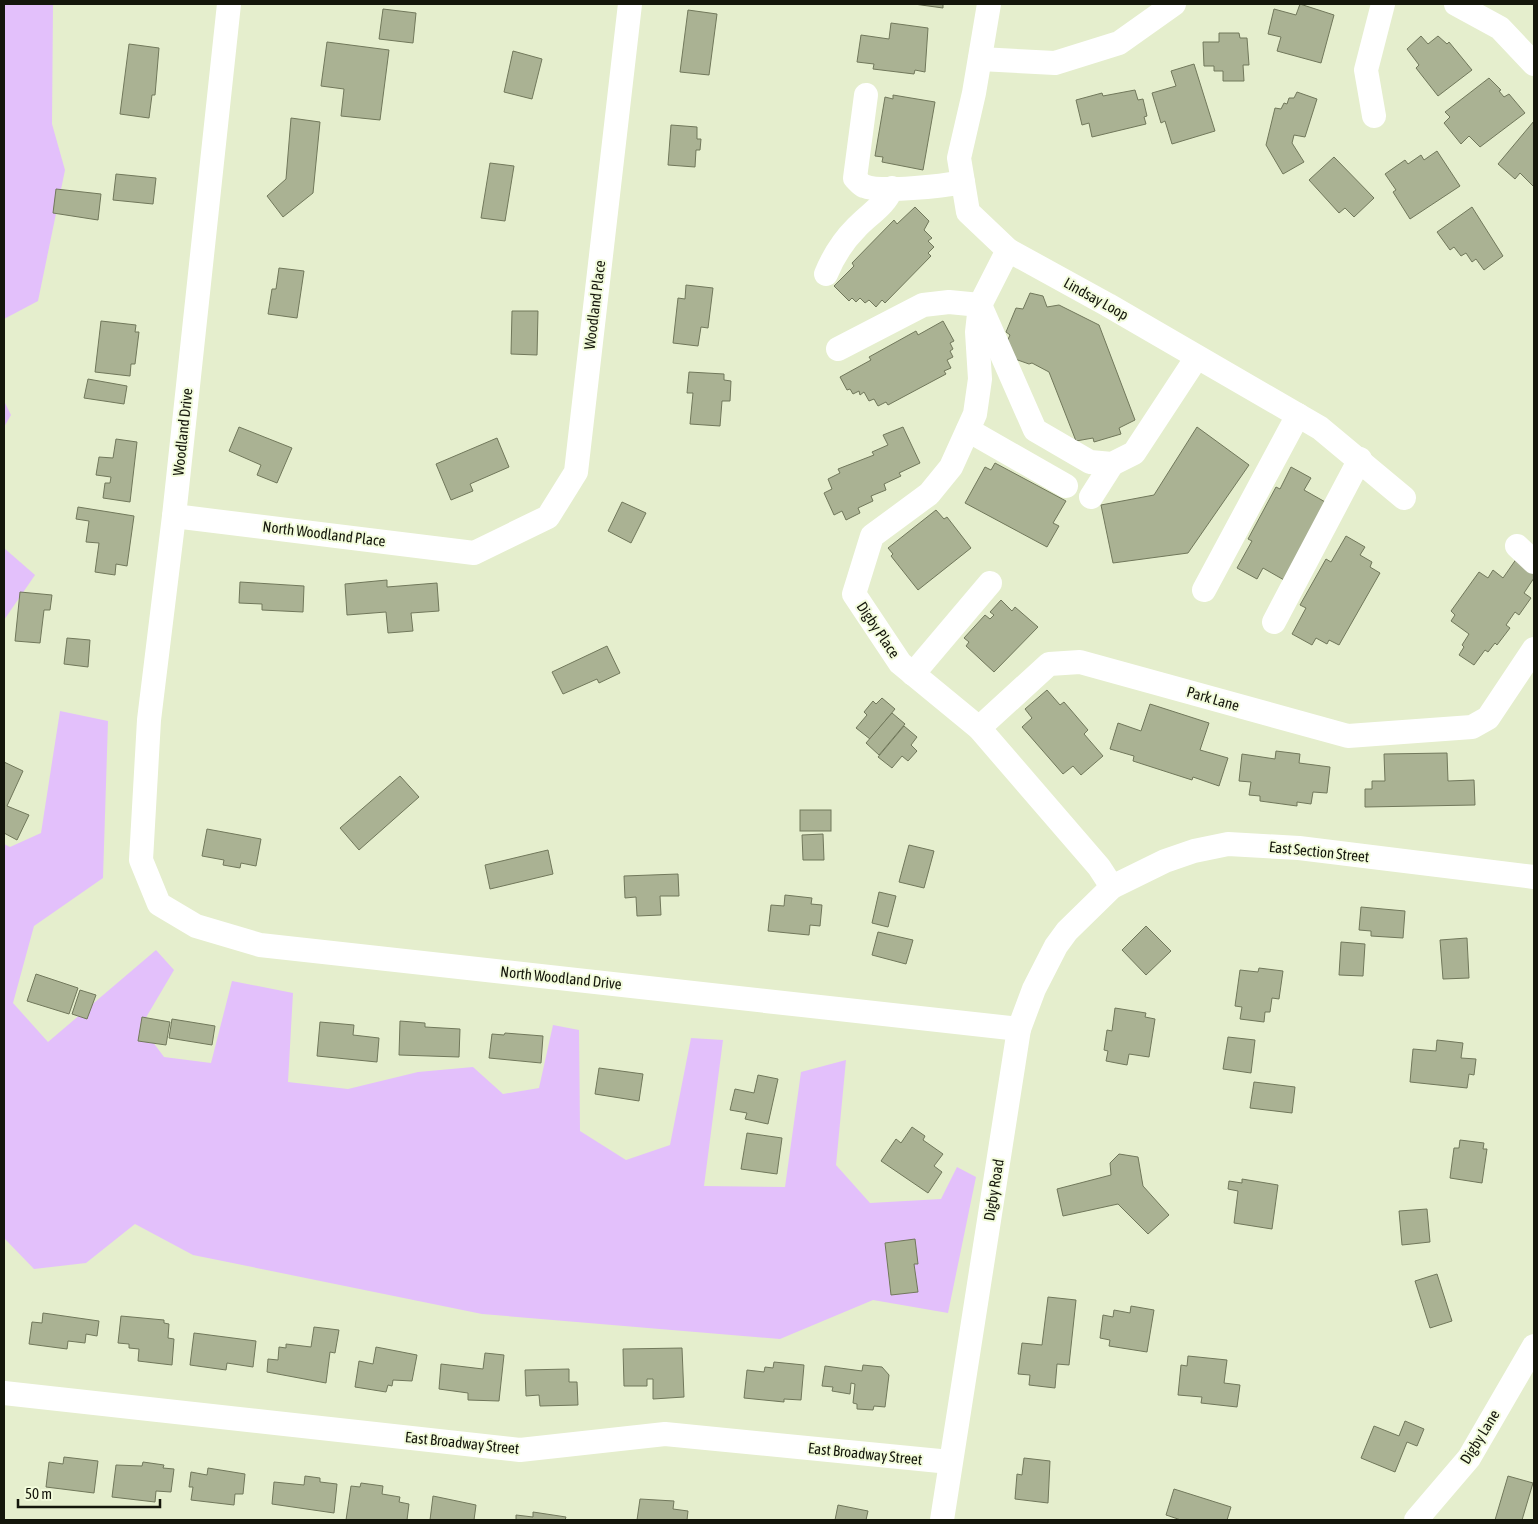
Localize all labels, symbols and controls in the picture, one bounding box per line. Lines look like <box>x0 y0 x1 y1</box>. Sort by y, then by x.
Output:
street label: Woodland Place <box>581 259 608 350</box>
street label: Lindsay Loop <box>1061 274 1131 323</box>
street label: Woodland Drive <box>169 387 196 477</box>
street label: North Woodland Place <box>262 518 387 549</box>
street label: Digby Place <box>853 598 904 661</box>
street label: Park Lane <box>1185 683 1242 714</box>
street label: East Section Street <box>1268 838 1370 865</box>
street label: North Woodland Drive <box>500 963 623 992</box>
street label: Digby Road <box>980 1158 1007 1222</box>
street label: Digby Lane <box>1456 1406 1503 1467</box>
street label: East Broadway Street <box>404 1428 520 1457</box>
street label: East Broadway Street <box>807 1439 923 1468</box>
scale bar <box>18 1476 160 1508</box>
text: 50 m <box>25 1485 52 1502</box>

